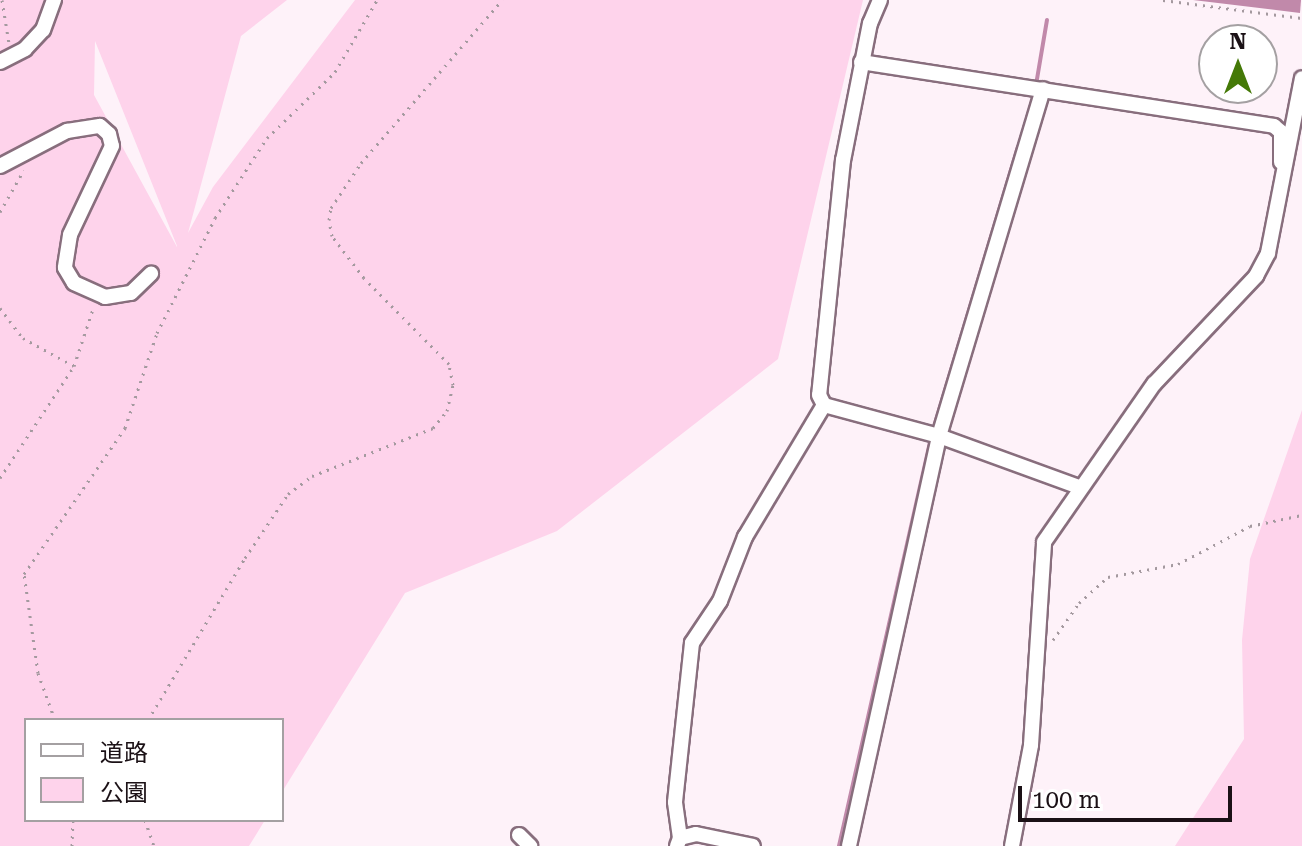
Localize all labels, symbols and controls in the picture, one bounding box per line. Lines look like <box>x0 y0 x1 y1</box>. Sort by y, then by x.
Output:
north arrow <box>1198 24 1278 104</box>
text: N <box>1230 29 1246 54</box>
legend <box>24 718 284 822</box>
text: 道路 <box>100 739 148 767</box>
scale bar <box>1022 770 1236 820</box>
text: 公園 <box>100 779 148 807</box>
text: 100 m <box>1032 786 1100 814</box>

